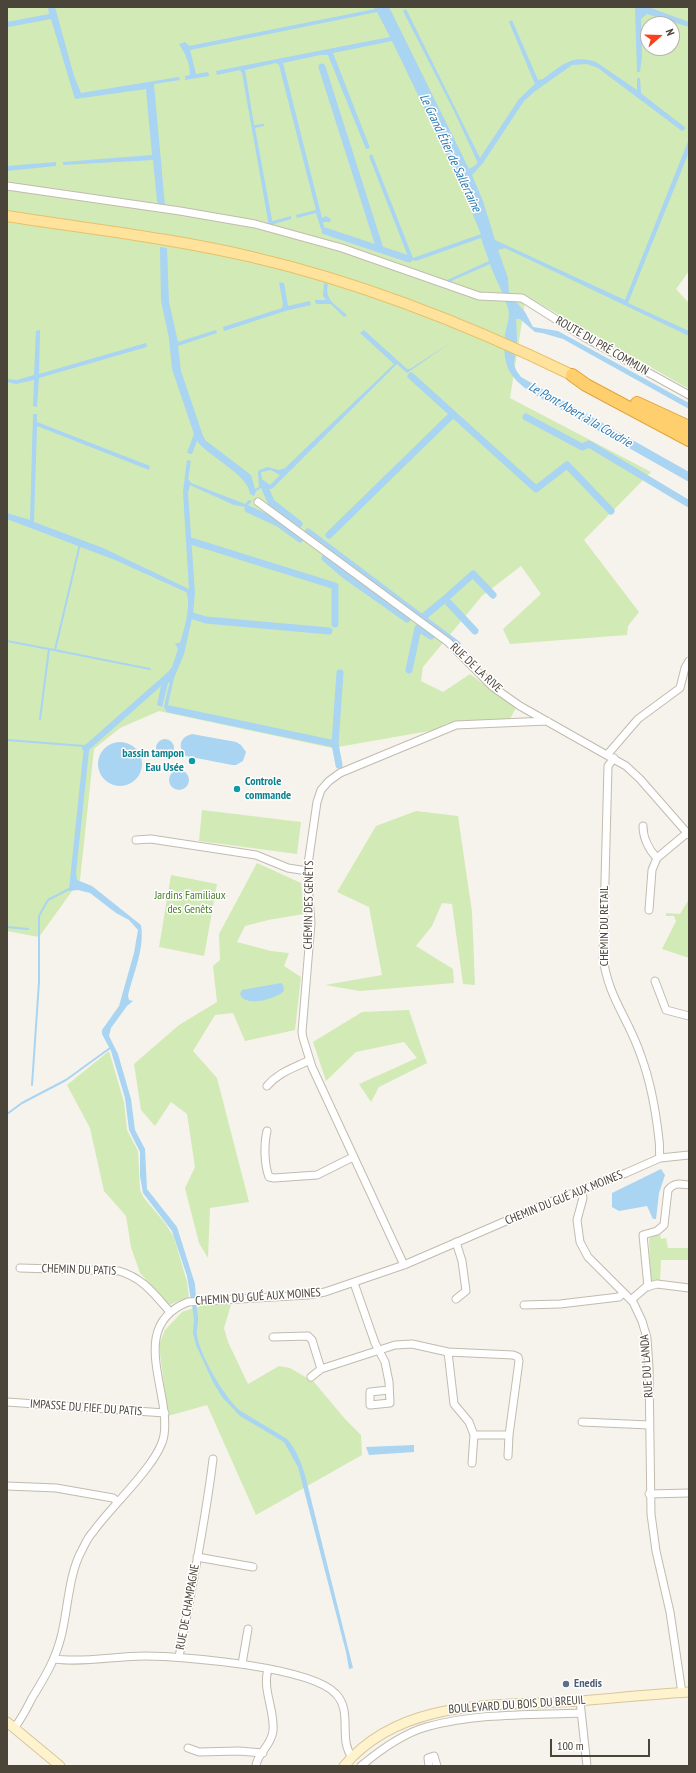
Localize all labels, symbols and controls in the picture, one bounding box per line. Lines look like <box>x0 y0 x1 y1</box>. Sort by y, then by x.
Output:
north arrow <box>640 16 680 56</box>
text: N <box>663 27 678 37</box>
water label: Le Grand Étier de Sallertaine <box>416 92 484 214</box>
street label: ROUTE DU PRÉ COMMUN <box>553 313 651 379</box>
water label: Le Pont Abert à la Coudrie <box>526 379 634 451</box>
street label: RUE DE LA RIVE <box>447 640 505 696</box>
place label: bassin tampon Eau Usée <box>122 747 184 775</box>
marker: bassin tampon Eau Usée <box>187 756 197 766</box>
place label: Controle commande <box>245 775 291 803</box>
marker: Controle commande <box>232 784 242 794</box>
street label: CHEMIN DES GENÊTS <box>301 860 317 950</box>
street label: CHEMIN DU RETAIL <box>598 886 612 966</box>
park label: Jardins Familiaux des Genêts <box>154 889 226 917</box>
street label: CHEMIN DU GUÉ AUX MOINES <box>503 1168 625 1228</box>
street label: CHEMIN DU PATIS <box>41 1262 117 1278</box>
street label: CHEMIN DU GUÉ AUX MOINES <box>195 1285 321 1309</box>
street label: RUE DU LANDA <box>638 1334 656 1398</box>
street label: IMPASSE DU FIEF DU PATIS <box>29 1397 143 1419</box>
street label: RUE DE CHAMPAGNE <box>173 1563 203 1651</box>
place label: Enedis <box>574 1677 602 1691</box>
marker: Enedis <box>561 1679 571 1689</box>
street label: BOULEVARD DU BOIS DU BREUIL <box>448 1693 586 1717</box>
scale bar <box>552 1731 652 1757</box>
text: 100 m <box>557 1738 584 1753</box>

